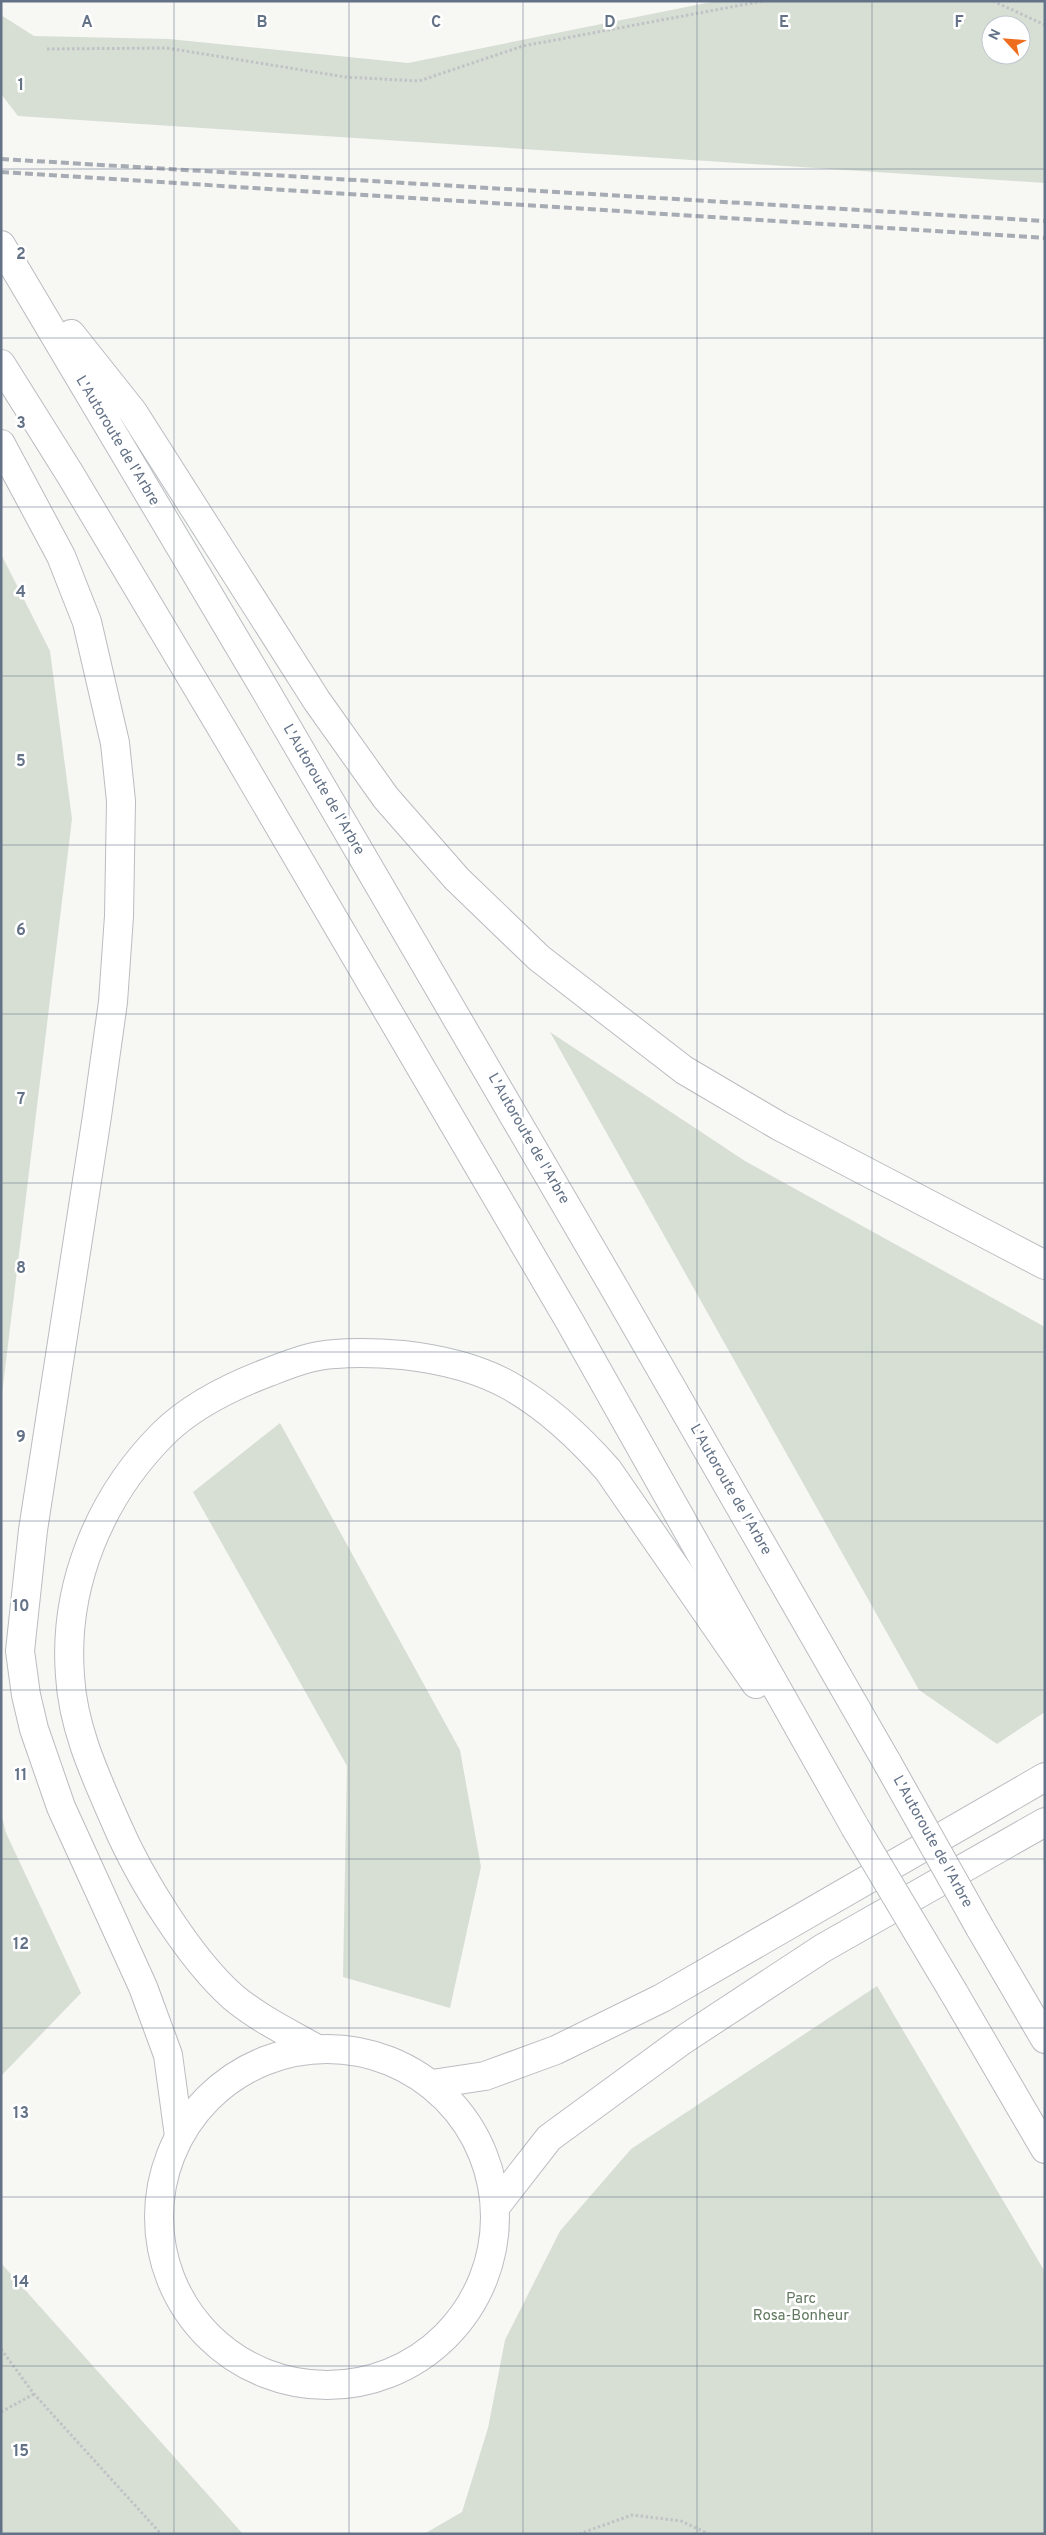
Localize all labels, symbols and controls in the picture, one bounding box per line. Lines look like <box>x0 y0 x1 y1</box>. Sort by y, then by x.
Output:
text: A <box>81 13 93 33</box>
text: B <box>256 13 268 33</box>
text: C <box>431 13 441 33</box>
text: D <box>604 13 616 33</box>
text: E <box>779 13 789 33</box>
text: F <box>954 13 964 33</box>
north arrow <box>981 15 1031 65</box>
text: N <box>986 27 1006 43</box>
text: 1 <box>18 76 24 96</box>
text: 2 <box>16 245 26 265</box>
street label: L'Autoroute de l'Arbre <box>71 373 163 509</box>
text: 3 <box>16 414 26 434</box>
text: 4 <box>16 583 26 603</box>
street label: L'Autoroute de l'Arbre <box>278 721 368 859</box>
text: 5 <box>16 752 26 772</box>
text: 6 <box>16 921 26 941</box>
street label: L'Autoroute de l'Arbre <box>483 1070 573 1208</box>
text: 7 <box>17 1090 25 1110</box>
text: 8 <box>16 1259 26 1279</box>
street label: L'Autoroute de l'Arbre <box>685 1421 775 1559</box>
text: 9 <box>16 1428 26 1448</box>
text: 10 <box>13 1597 29 1617</box>
text: 11 <box>15 1766 27 1786</box>
street label: L'Autoroute de l'Arbre <box>888 1773 976 1911</box>
text: 12 <box>13 1935 29 1955</box>
text: 13 <box>13 2104 29 2124</box>
text: 14 <box>13 2273 29 2293</box>
park label: Parc Rosa-Bonheur <box>753 2290 849 2326</box>
text: 15 <box>13 2442 29 2462</box>

